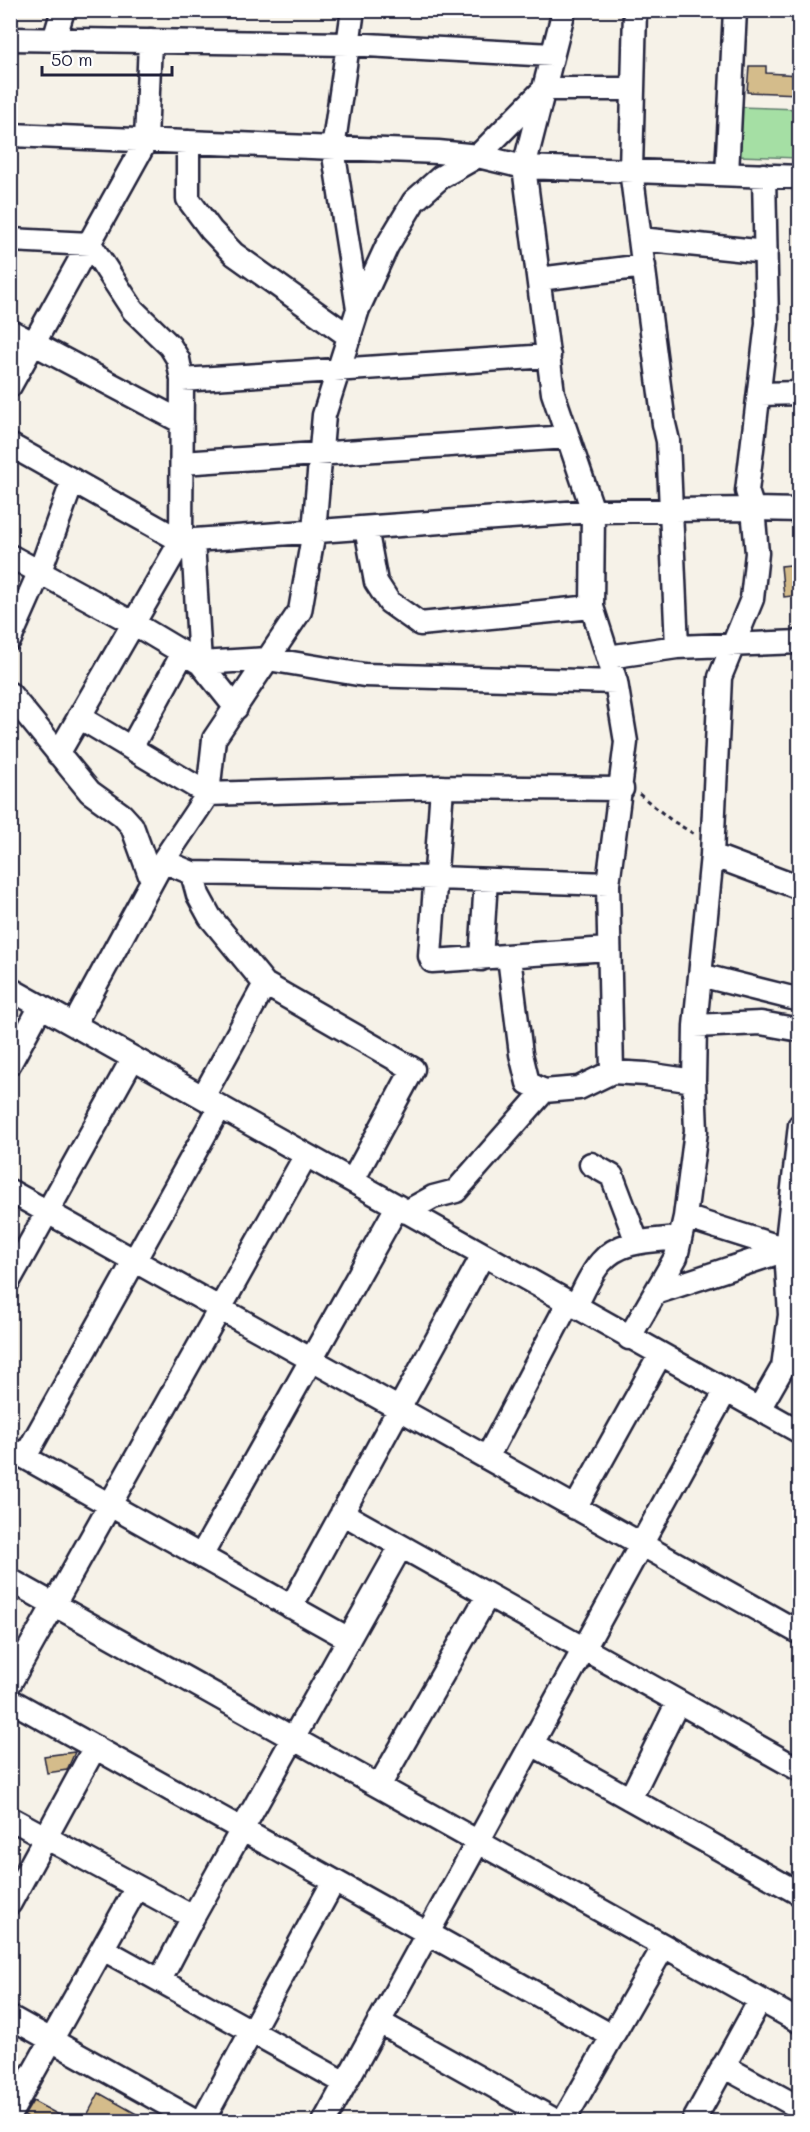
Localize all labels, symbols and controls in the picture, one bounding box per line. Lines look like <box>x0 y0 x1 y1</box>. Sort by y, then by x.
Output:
scale bar <box>42 39 172 77</box>
text: 50 m <box>51 47 93 71</box>

